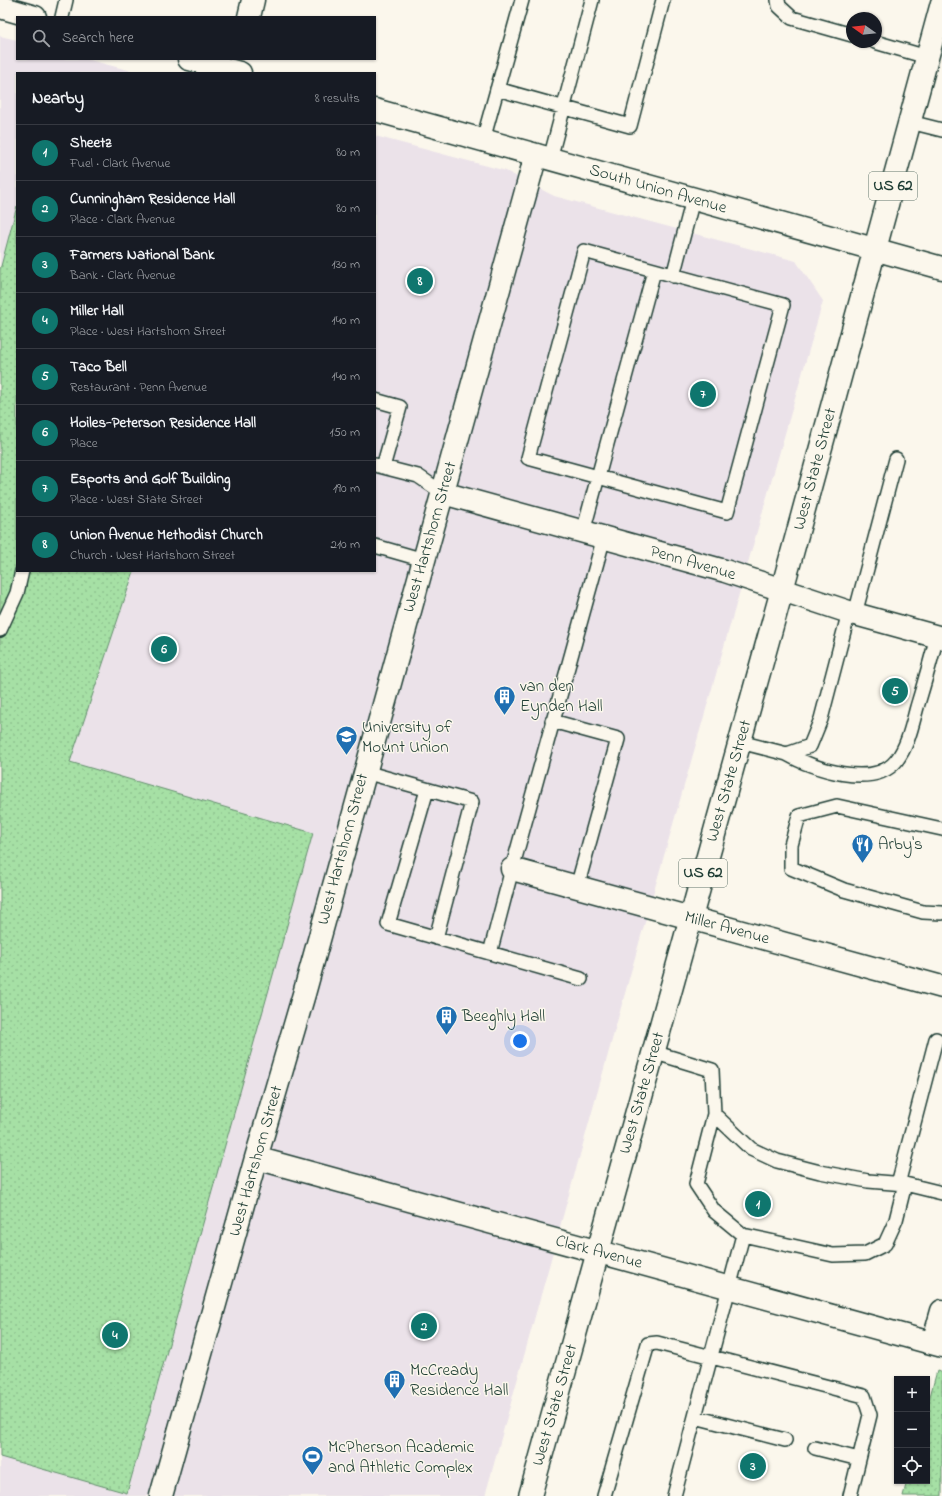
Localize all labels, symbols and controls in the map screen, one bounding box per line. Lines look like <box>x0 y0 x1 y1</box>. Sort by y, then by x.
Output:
north arrow <box>846 12 882 48</box>
search box <box>16 16 376 60</box>
icon: search <box>30 27 52 49</box>
text: Search here <box>62 27 134 49</box>
text: Nearby <box>32 86 84 111</box>
text: 8 results <box>315 89 360 108</box>
text: Sheetz <box>70 132 112 154</box>
text: 1 <box>43 143 47 162</box>
text: 80 m <box>336 143 360 162</box>
text: Fuel · Clark Avenue <box>70 154 170 173</box>
street label: South Union Avenue <box>586 157 730 221</box>
road number: US 62 <box>869 172 917 200</box>
text: Cunningham Residence Hall <box>70 188 235 210</box>
text: 2 <box>42 199 48 218</box>
text: 80 m <box>336 199 360 218</box>
text: Place · Clark Avenue <box>70 210 175 229</box>
text: Farmers National Bank <box>70 244 215 266</box>
text: 3 <box>42 255 48 274</box>
text: 130 m <box>332 255 360 274</box>
text: Bank · Clark Avenue <box>70 266 175 285</box>
pin: 8 <box>407 266 433 296</box>
text: Miller Hall <box>70 300 124 322</box>
text: 4 <box>42 311 48 330</box>
text: 140 m <box>332 311 360 330</box>
text: Place · West Hartshorn Street <box>70 322 226 341</box>
text: Taco Bell <box>70 356 127 378</box>
text: 5 <box>41 367 49 386</box>
text: 140 m <box>332 367 360 386</box>
text: Restaurant · Penn Avenue <box>70 378 207 397</box>
pin: 7 <box>690 379 716 409</box>
street label: West State Street <box>787 405 843 533</box>
text: Hoiles-Peterson Residence Hall <box>70 412 256 434</box>
text: 6 <box>42 423 48 442</box>
text: 150 m <box>329 423 360 442</box>
text: Place <box>70 434 98 453</box>
street label: West Hartshorn Street <box>397 458 464 615</box>
text: Esports and Golf Building <box>70 468 231 490</box>
text: 7 <box>42 479 48 498</box>
text: 190 m <box>333 479 360 498</box>
text: Place · West State Street <box>70 490 203 509</box>
text: Union Avenue Methodist Church <box>70 524 263 546</box>
text: 8 <box>43 535 47 554</box>
text: 210 m <box>330 535 360 554</box>
street label: Penn Avenue <box>647 539 739 587</box>
text: Church · West Hartshorn Street <box>70 546 235 565</box>
pin: 6 <box>151 634 177 664</box>
place label: van den Eynden Hall <box>520 674 603 720</box>
pin: 5 <box>882 676 908 706</box>
building icon: van den Eynden Hall <box>491 683 517 716</box>
place label: University of Mount Union <box>362 715 452 760</box>
street label: West State Street <box>700 717 758 845</box>
school or university icon: University of Mount Union <box>333 724 359 757</box>
street label: West Hartshorn Street <box>311 770 375 927</box>
restaurant icon: Arby's <box>850 831 876 864</box>
place label: Arby's <box>878 832 923 858</box>
road number: US 62 <box>679 859 727 887</box>
street label: Miller Avenue <box>682 905 773 951</box>
building icon: Beeghly Hall <box>433 1003 459 1036</box>
place label: Beeghly Hall <box>461 1004 545 1031</box>
street label: West State Street <box>613 1029 671 1157</box>
your location <box>510 1031 530 1051</box>
street label: West Hartshorn Street <box>223 1082 290 1239</box>
pin: 1 <box>745 1189 771 1219</box>
street label: Clark Avenue <box>553 1228 646 1276</box>
pin: 2 <box>411 1311 437 1341</box>
pin: 4 <box>102 1320 128 1350</box>
street label: West State Street <box>526 1341 584 1469</box>
place label: McCready Residence Hall <box>410 1358 509 1403</box>
building icon: McCready Residence Hall <box>381 1367 407 1400</box>
map controls <box>894 1376 930 1484</box>
button: + <box>894 1376 930 1412</box>
button: − <box>894 1412 930 1448</box>
place label: McPherson Academic and Athletic Complex <box>328 1435 474 1480</box>
sports icon: McPherson Academic and Athletic Complex <box>299 1444 325 1477</box>
button: locate <box>894 1448 930 1484</box>
pin: 3 <box>740 1451 766 1481</box>

